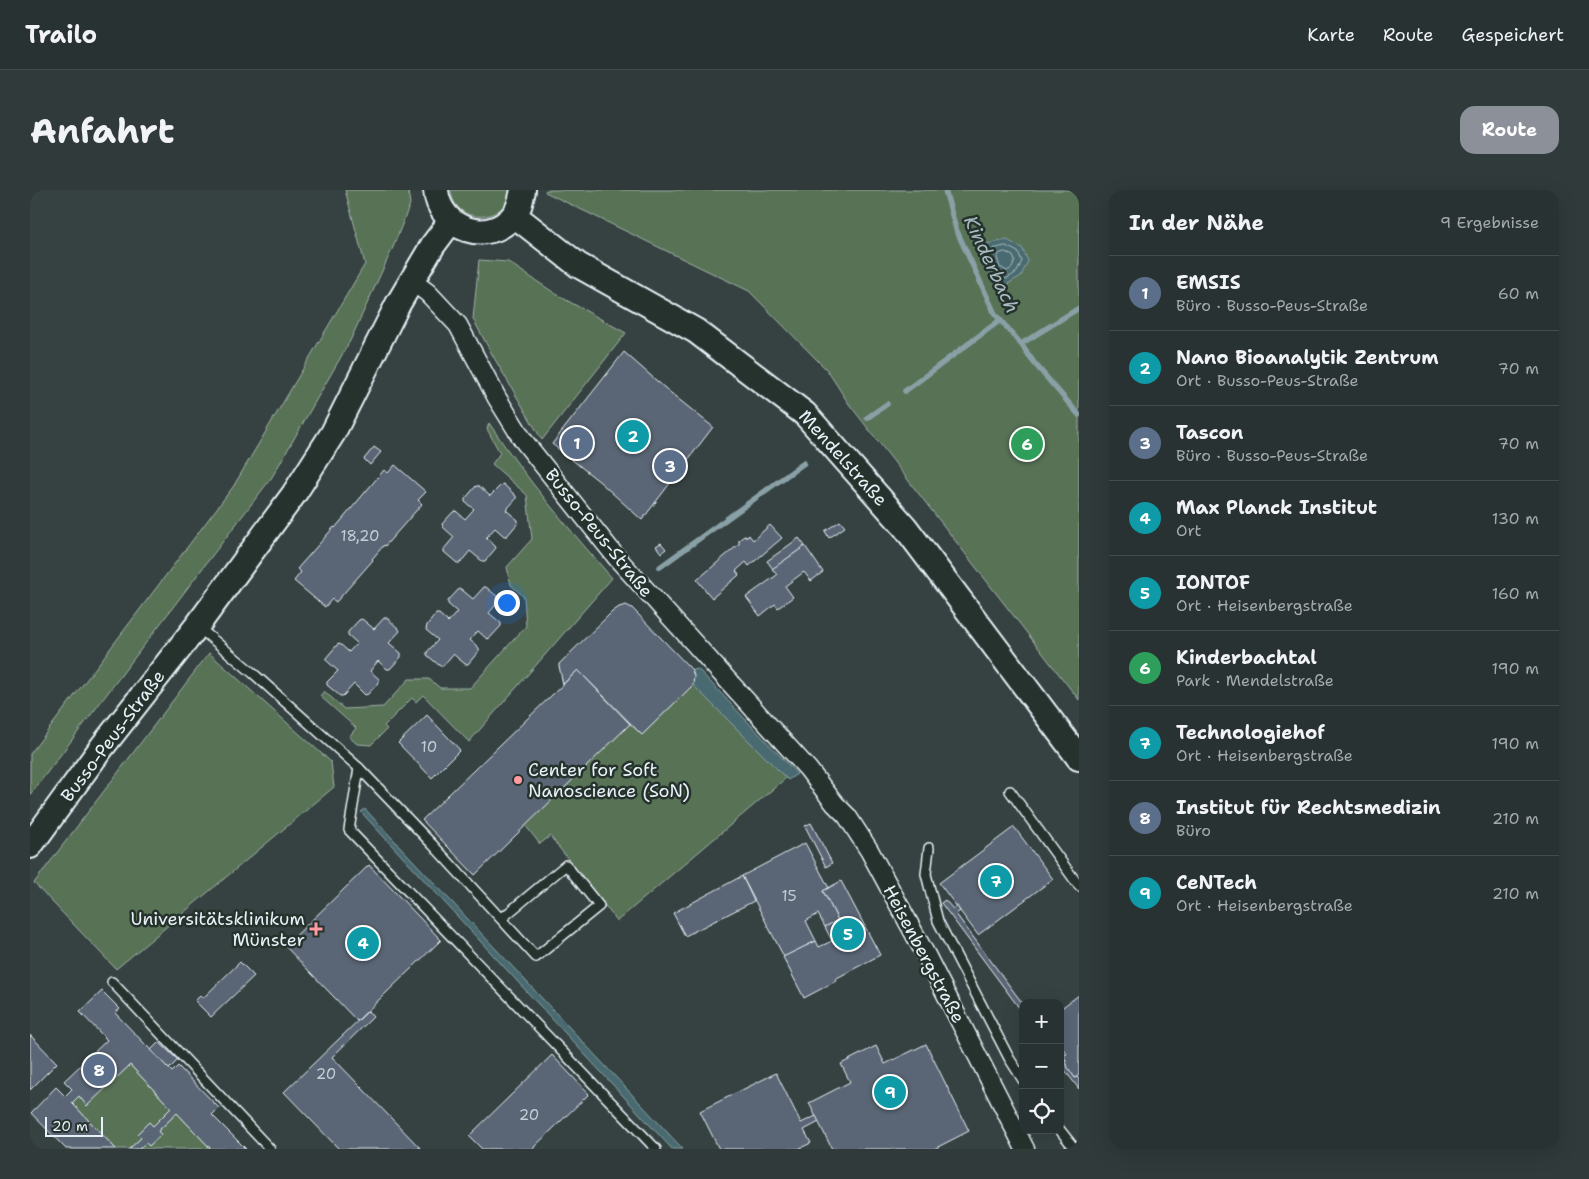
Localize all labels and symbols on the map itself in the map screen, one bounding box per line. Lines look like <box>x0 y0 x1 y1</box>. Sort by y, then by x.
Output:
water label: Kinderbach <box>958 211 1025 317</box>
street label: Mendelstraße <box>793 405 893 511</box>
pin: 2 <box>617 417 649 455</box>
pin: 1 <box>561 424 593 462</box>
pin: 6 <box>1011 425 1043 463</box>
pin: 3 <box>654 447 686 485</box>
street label: Busso-Peus-Straße <box>540 464 658 602</box>
house number: 18,20 <box>340 526 380 546</box>
your location <box>494 590 520 616</box>
street label: Busso-Peus-Straße <box>55 665 171 807</box>
house number: 10 <box>421 737 437 757</box>
place label: Center for Soft Nanoscience (SoN) <box>528 758 690 803</box>
marker: Center for Soft Nanoscience (SoN) <box>512 774 524 786</box>
pin: 7 <box>980 862 1012 900</box>
street label: Heisenbergstraße <box>877 881 971 1027</box>
house number: 15 <box>781 886 797 906</box>
place label: Universitätsklinikum Münster <box>130 907 305 952</box>
pin: 5 <box>832 915 864 953</box>
marker: Universitätsklinikum Münster <box>309 922 323 936</box>
pin: 4 <box>347 924 379 962</box>
pin: 8 <box>83 1051 115 1089</box>
house number: 20 <box>316 1064 336 1084</box>
pin: 9 <box>874 1073 906 1111</box>
house number: 20 <box>519 1105 539 1125</box>
scale bar <box>45 1114 102 1137</box>

